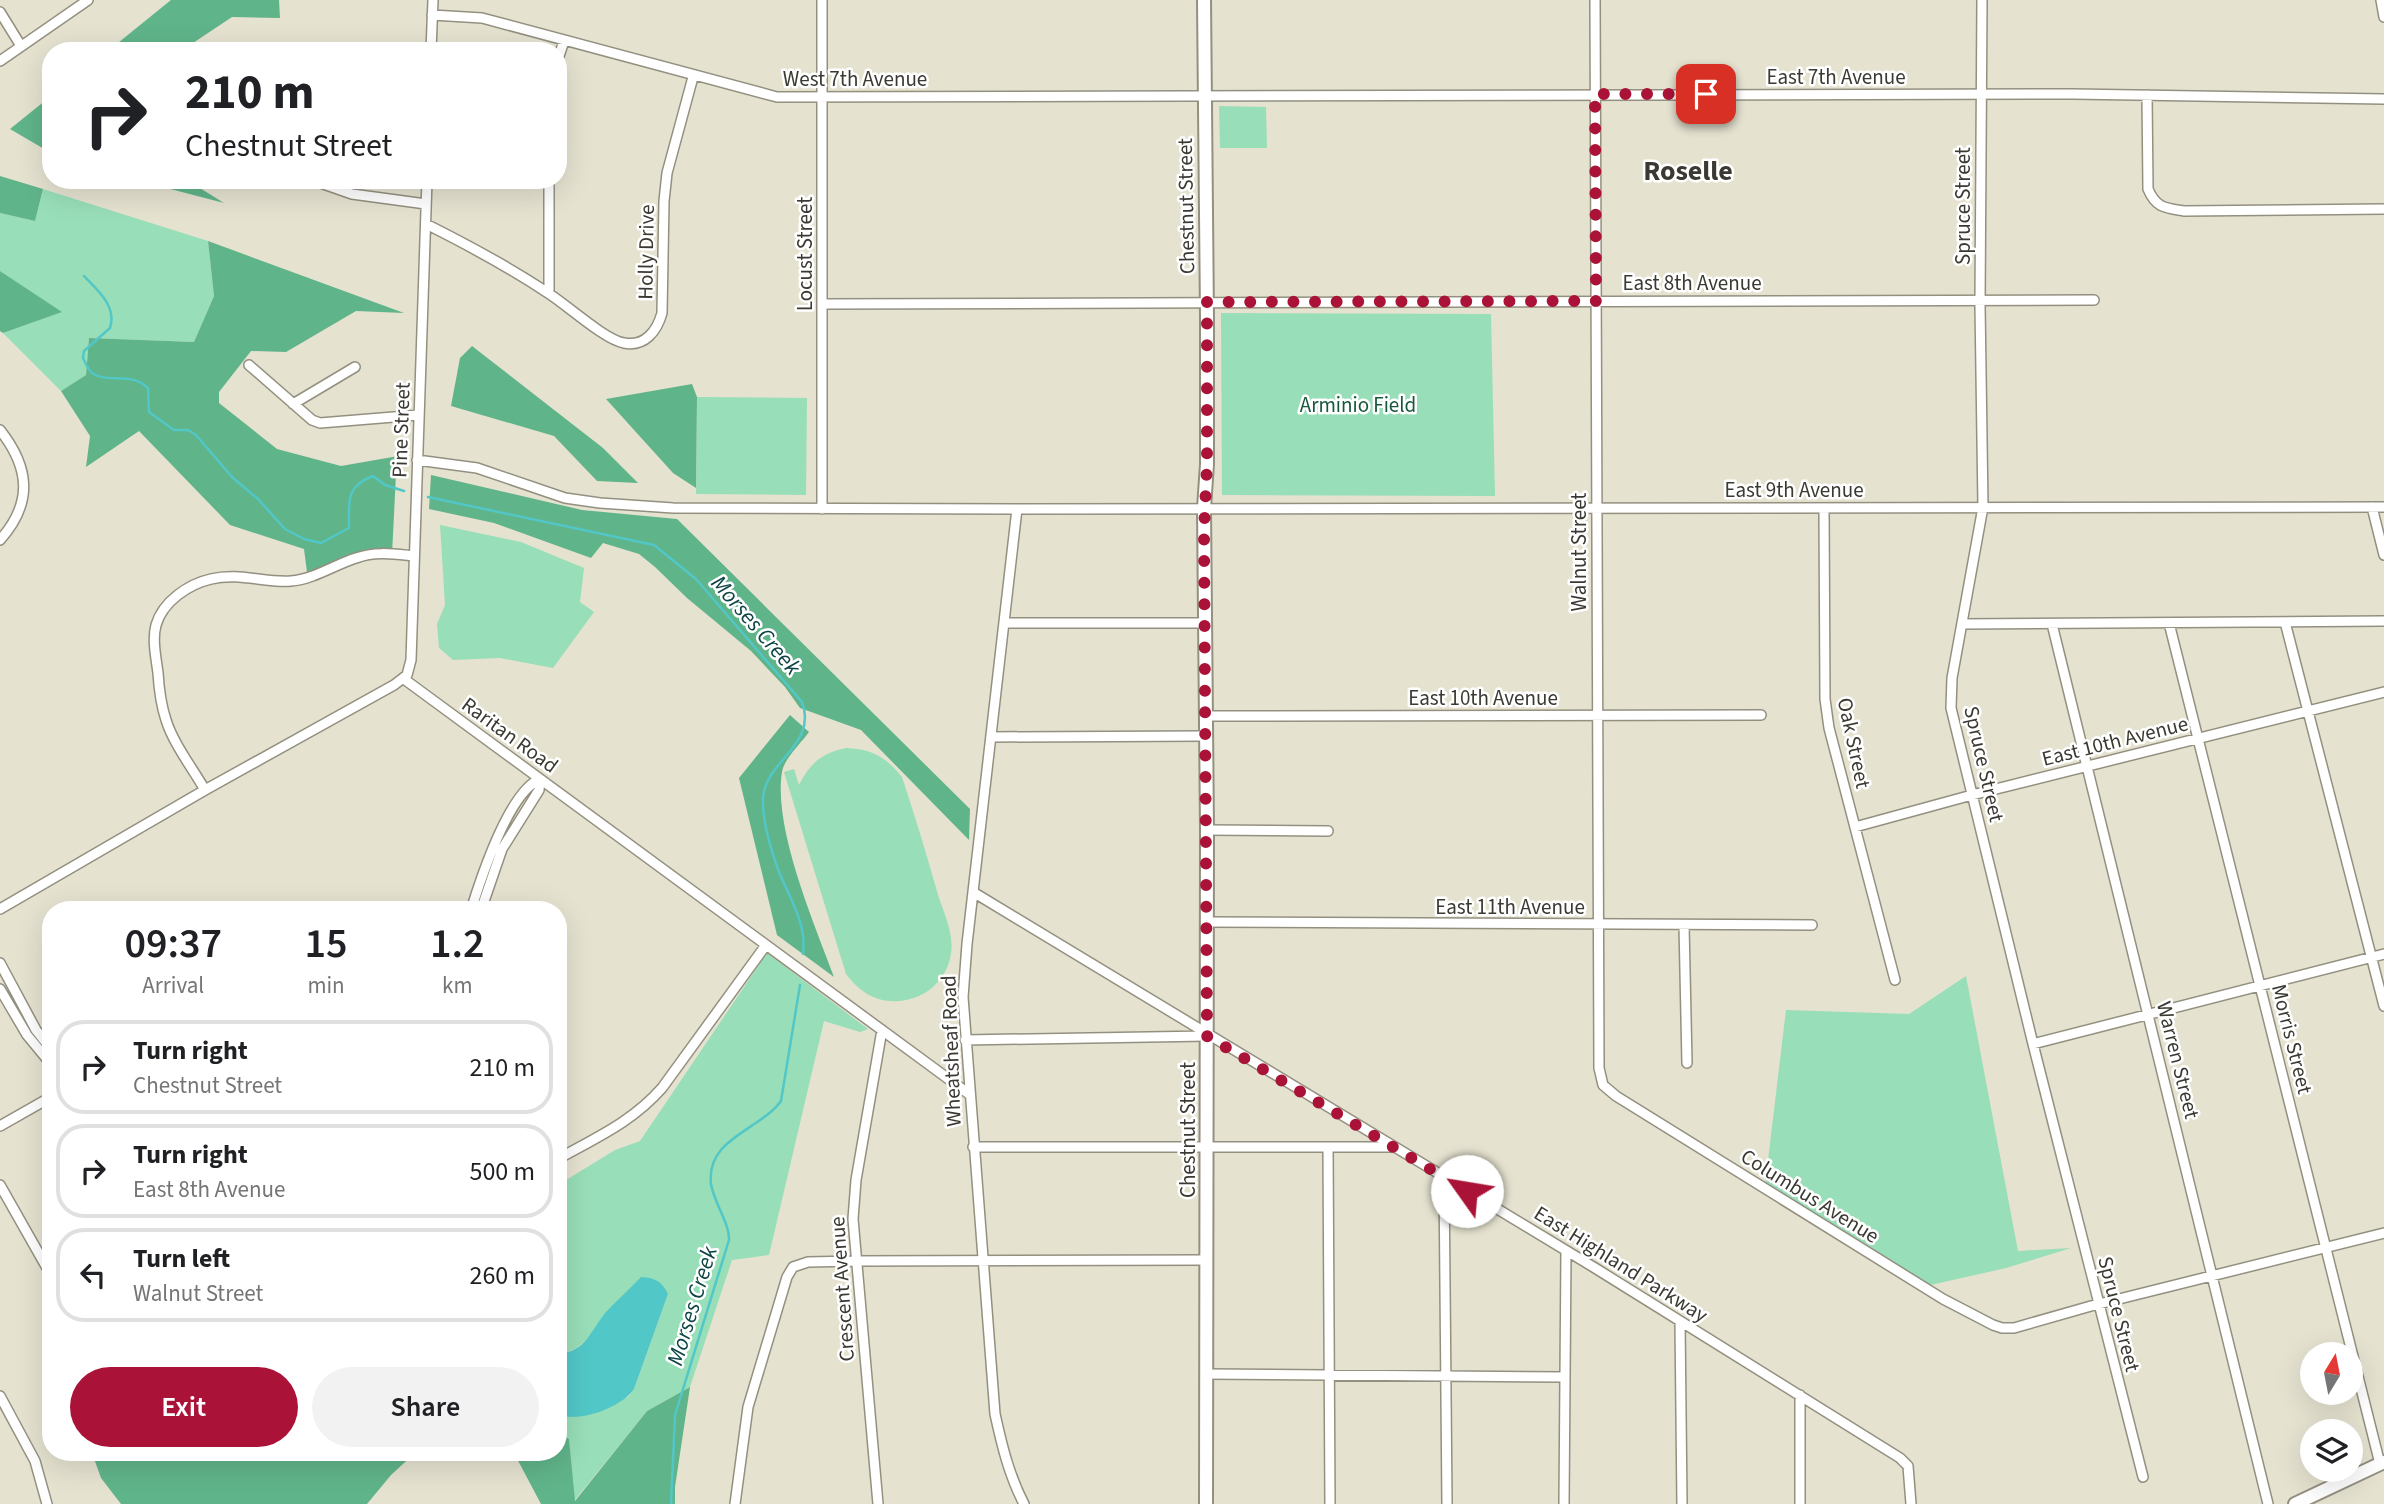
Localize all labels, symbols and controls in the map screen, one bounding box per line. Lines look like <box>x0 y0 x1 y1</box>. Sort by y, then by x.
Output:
text: 210 m <box>185 58 314 128</box>
street label: East 7th Avenue <box>1766 62 1906 92</box>
street label: West 7th Avenue <box>783 64 927 94</box>
pin <box>1676 64 1736 124</box>
icon: right <box>70 70 161 161</box>
icon: arrive <box>1687 75 1725 113</box>
text: Chestnut Street <box>185 123 392 169</box>
street label: Chestnut Street <box>1170 138 1202 274</box>
street label: Spruce Street <box>1948 147 1978 265</box>
district label: Roselle <box>1643 151 1733 191</box>
street label: Locust Street <box>790 197 820 311</box>
street label: Holly Drive <box>630 204 662 300</box>
street label: East 8th Avenue <box>1622 268 1762 298</box>
street label: Pine Street <box>384 382 418 478</box>
park label: Arminio Field <box>1300 390 1416 420</box>
street label: East 9th Avenue <box>1724 475 1864 505</box>
street label: Walnut Street <box>1564 493 1594 611</box>
water label: Morses Creek <box>703 568 810 683</box>
street label: East 10th Avenue <box>1408 683 1558 713</box>
street label: Raritan Road <box>456 690 564 780</box>
street label: Oak Street <box>1830 695 1878 791</box>
street label: Spruce Street <box>1956 703 2012 825</box>
street label: East 10th Avenue <box>2039 708 2191 774</box>
street label: East 11th Avenue <box>1435 892 1585 922</box>
text: 09:37 <box>124 914 222 974</box>
text: 15 <box>304 914 348 974</box>
text: 1.2 <box>430 914 485 974</box>
text: Arrival <box>142 969 204 1002</box>
text: min <box>307 969 345 1002</box>
text: km <box>442 969 473 1002</box>
street label: Wheatsheaf Road <box>933 975 969 1127</box>
street label: Morris Street <box>2264 981 2320 1097</box>
street label: Warren Street <box>2149 998 2207 1122</box>
text: Turn right <box>133 1032 248 1069</box>
icon: right <box>74 1048 112 1086</box>
text: 210 m <box>469 1049 535 1086</box>
street label: Chestnut Street <box>1173 1062 1203 1198</box>
text: Chestnut Street <box>133 1069 282 1102</box>
text: Turn right <box>133 1136 248 1173</box>
street label: Columbus Avenue <box>1735 1141 1885 1251</box>
icon: right <box>74 1152 112 1190</box>
text: 500 m <box>469 1153 535 1190</box>
position arrow <box>1430 1154 1504 1228</box>
text: East 8th Avenue <box>133 1173 285 1206</box>
street label: East Highland Parkway <box>1528 1198 1714 1330</box>
street label: Crescent Avenue <box>822 1215 862 1363</box>
text: Turn left <box>133 1240 230 1277</box>
water label: Morses Creek <box>658 1241 726 1370</box>
street label: Spruce Street <box>2090 1253 2148 1375</box>
icon: left <box>74 1256 112 1294</box>
text: 260 m <box>469 1257 535 1294</box>
text: Walnut Street <box>133 1277 263 1310</box>
north arrow <box>2300 1342 2362 1405</box>
map controls <box>2300 1342 2363 1482</box>
button: Exit <box>70 1367 298 1447</box>
button: Share <box>312 1367 539 1447</box>
button: layers <box>2300 1419 2363 1482</box>

